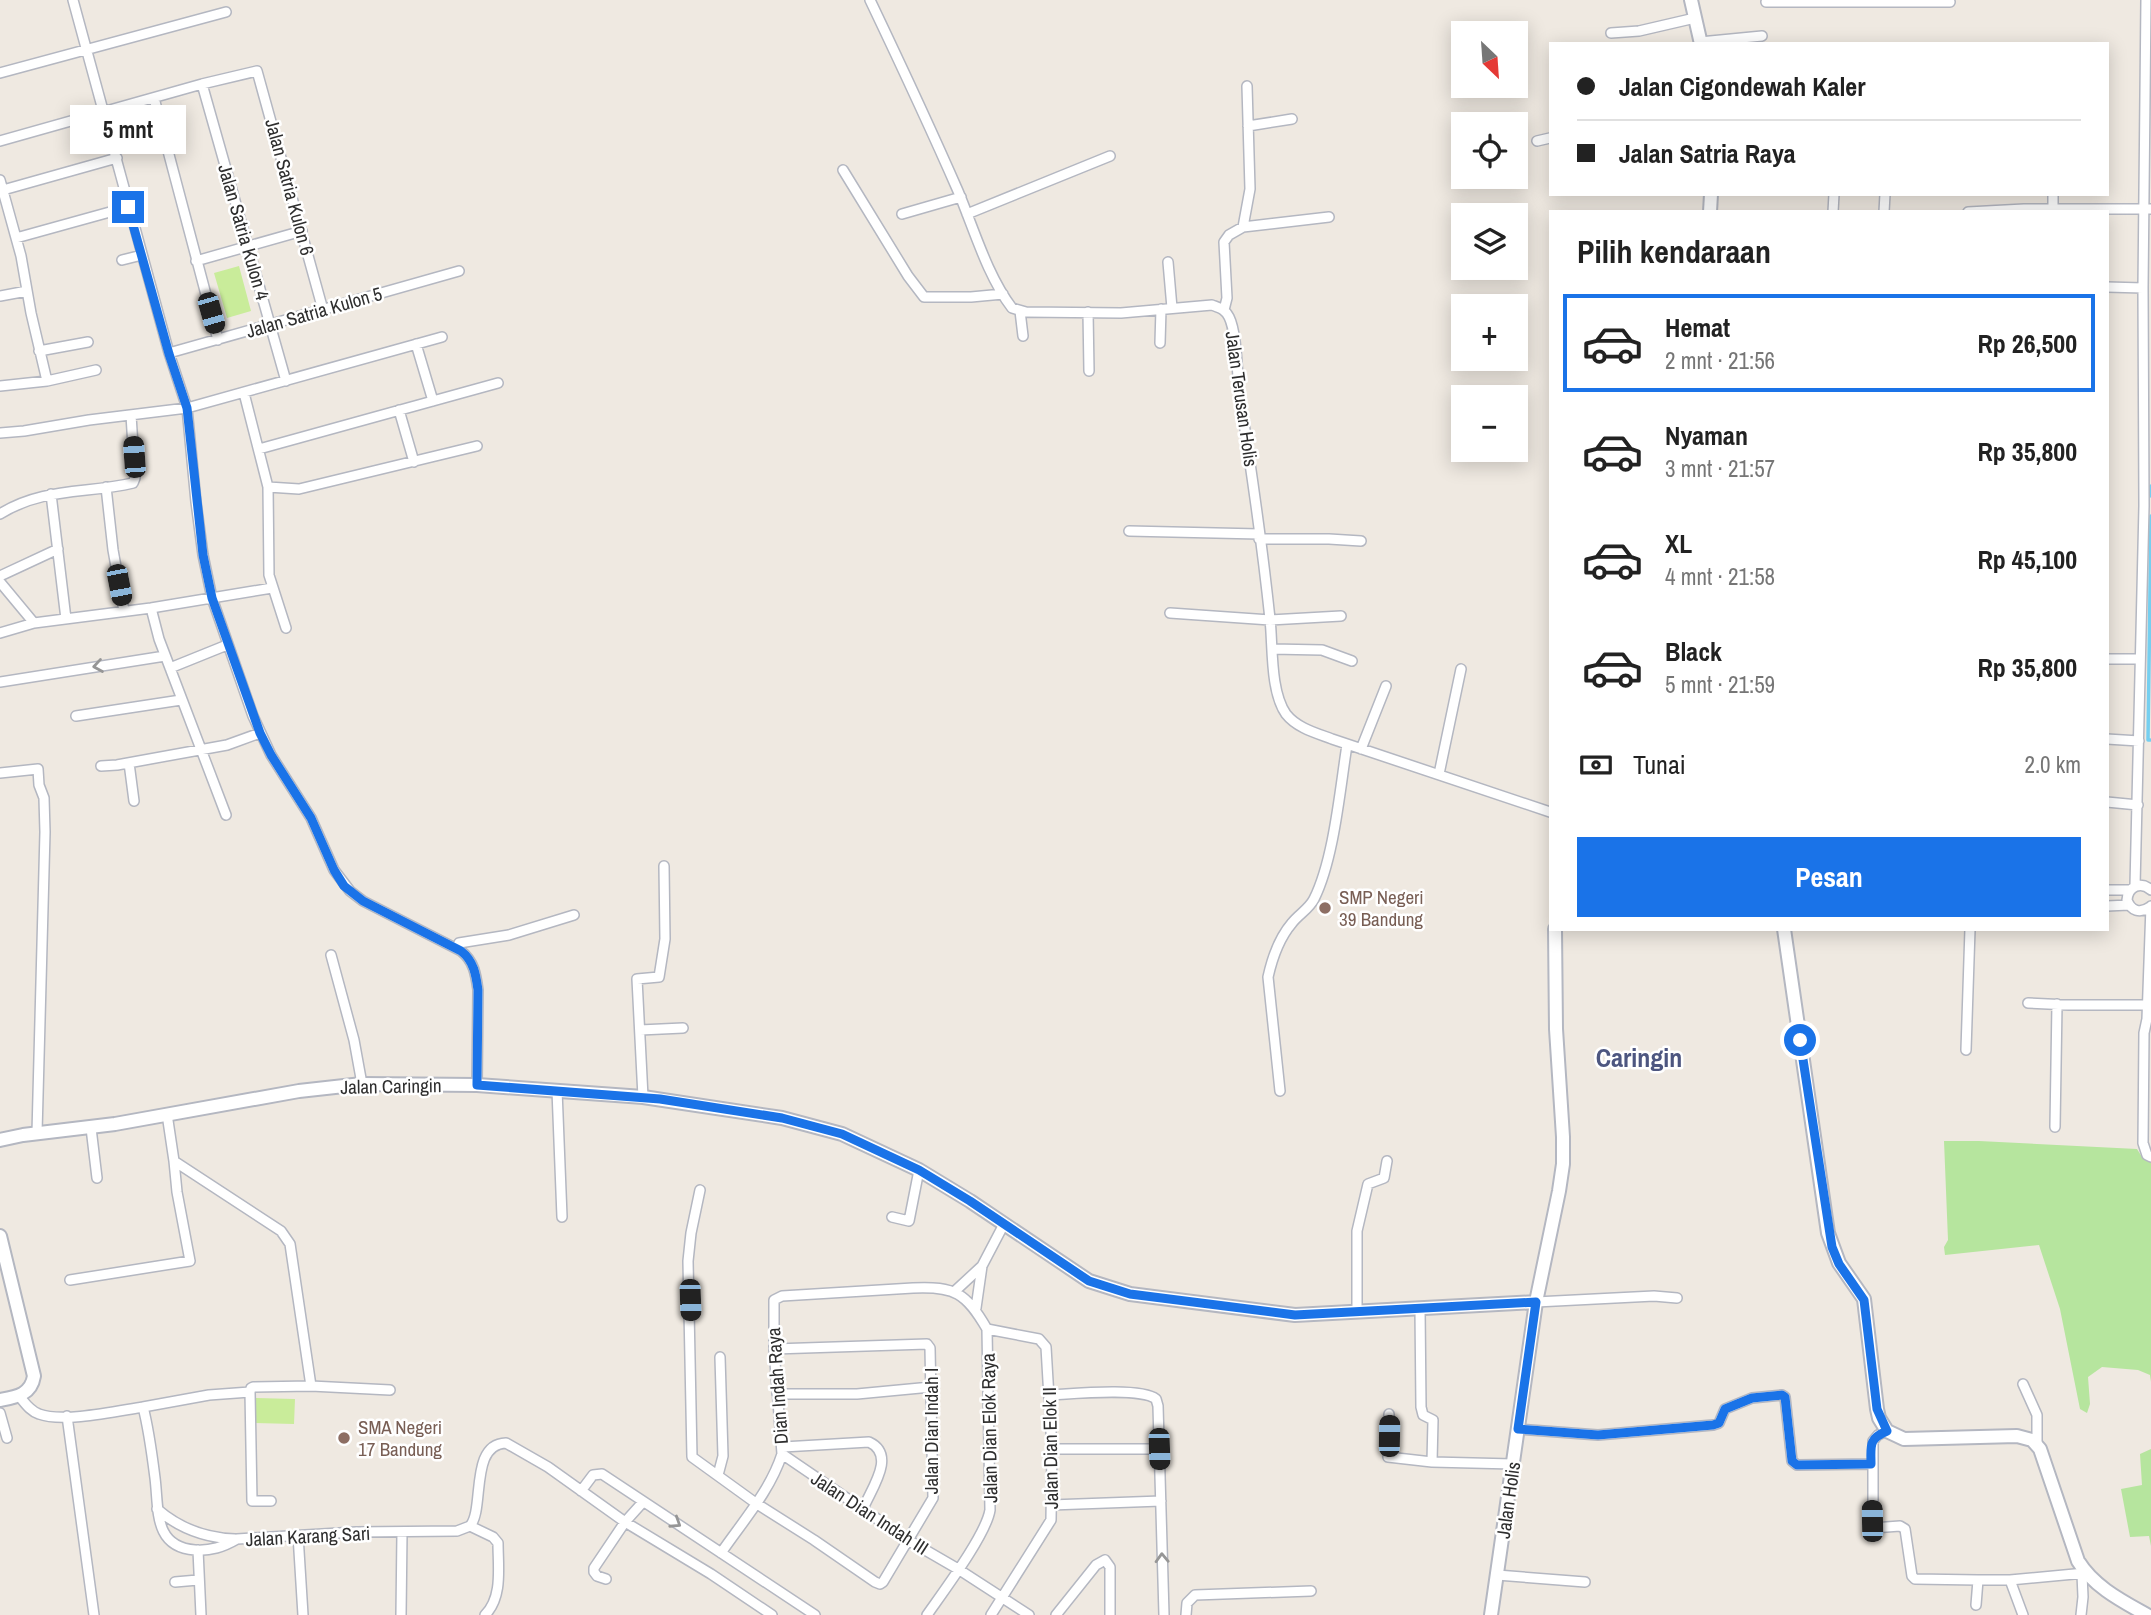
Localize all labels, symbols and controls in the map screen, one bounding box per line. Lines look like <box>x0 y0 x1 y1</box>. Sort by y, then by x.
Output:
north arrow <box>1451 21 1528 98</box>
map controls <box>1451 21 1528 462</box>
text: Jalan Cigondewah Kaler <box>1619 69 1865 104</box>
callout: 5 mnt <box>70 106 186 154</box>
button: locate <box>1451 112 1528 189</box>
text: 5 mnt <box>103 114 153 145</box>
street label: Jalan Satria Kulon 6 <box>259 116 321 258</box>
text: Jalan Satria Raya <box>1619 136 1796 171</box>
street label: Jalan Satria Kulon 4 <box>212 161 276 303</box>
route end <box>112 191 144 223</box>
button: layers <box>1451 203 1528 280</box>
text: Pilih kendaraan <box>1577 230 1771 273</box>
street label: Jalan Satria Kulon 5 <box>243 280 385 344</box>
car <box>196 290 227 336</box>
button: + <box>1451 294 1528 371</box>
text: Hemat <box>1665 310 1730 345</box>
icon: car <box>1581 312 1644 375</box>
text: Rp 26,500 <box>1977 326 2077 361</box>
street label: Jalan Terusan Holis <box>1220 330 1264 469</box>
text: 2 mnt · 21:56 <box>1665 345 1775 376</box>
button: − <box>1451 385 1528 462</box>
text: Nyaman <box>1665 418 1748 453</box>
icon: car <box>1581 420 1644 483</box>
text: Rp 35,800 <box>1977 434 2077 469</box>
car <box>123 435 146 479</box>
text: 3 mnt · 21:57 <box>1665 453 1775 484</box>
text: XL <box>1665 526 1692 561</box>
icon: car <box>1581 528 1644 591</box>
text: Rp 45,100 <box>1977 542 2077 577</box>
text: 4 mnt · 21:58 <box>1665 561 1775 592</box>
car <box>105 562 134 608</box>
text: Black <box>1665 634 1722 669</box>
icon: car <box>1581 636 1644 699</box>
text: Rp 35,800 <box>1977 650 2077 685</box>
one-way arrow <box>92 658 104 673</box>
text: 5 mnt · 21:59 <box>1665 669 1775 700</box>
icon: cash <box>1577 746 1615 784</box>
text: Tunai <box>1633 747 1686 782</box>
text: 2.0 km <box>2024 749 2081 780</box>
button: Pesan <box>1577 837 2081 917</box>
place label: SMP Negeri 39 Bandung <box>1339 884 1424 932</box>
marker: SMP Negeri 39 Bandung <box>1317 900 1333 916</box>
route start <box>1784 1024 1816 1056</box>
district label: Caringin <box>1596 1040 1682 1075</box>
street label: Jalan Caringin <box>340 1072 442 1100</box>
car <box>679 1279 702 1321</box>
street label: Dian Indah Raya <box>760 1326 794 1445</box>
street label: Jalan Dian Elok Raya <box>975 1353 1003 1503</box>
street label: Jalan Dian Indah I <box>918 1368 944 1494</box>
street label: Jalan Dian Elok II <box>1036 1387 1064 1509</box>
place label: SMA Negeri 17 Bandung <box>358 1414 442 1462</box>
car <box>1379 1415 1400 1457</box>
car <box>1148 1428 1171 1470</box>
marker: SMA Negeri 17 Bandung <box>336 1430 352 1446</box>
street label: Jalan Holis <box>1490 1460 1526 1540</box>
street label: Jalan Dian Indah III <box>806 1465 934 1561</box>
car <box>1862 1500 1883 1542</box>
one-way arrow <box>668 1515 681 1528</box>
street label: Jalan Karang Sari <box>245 1520 371 1552</box>
one-way arrow <box>1155 1552 1170 1563</box>

